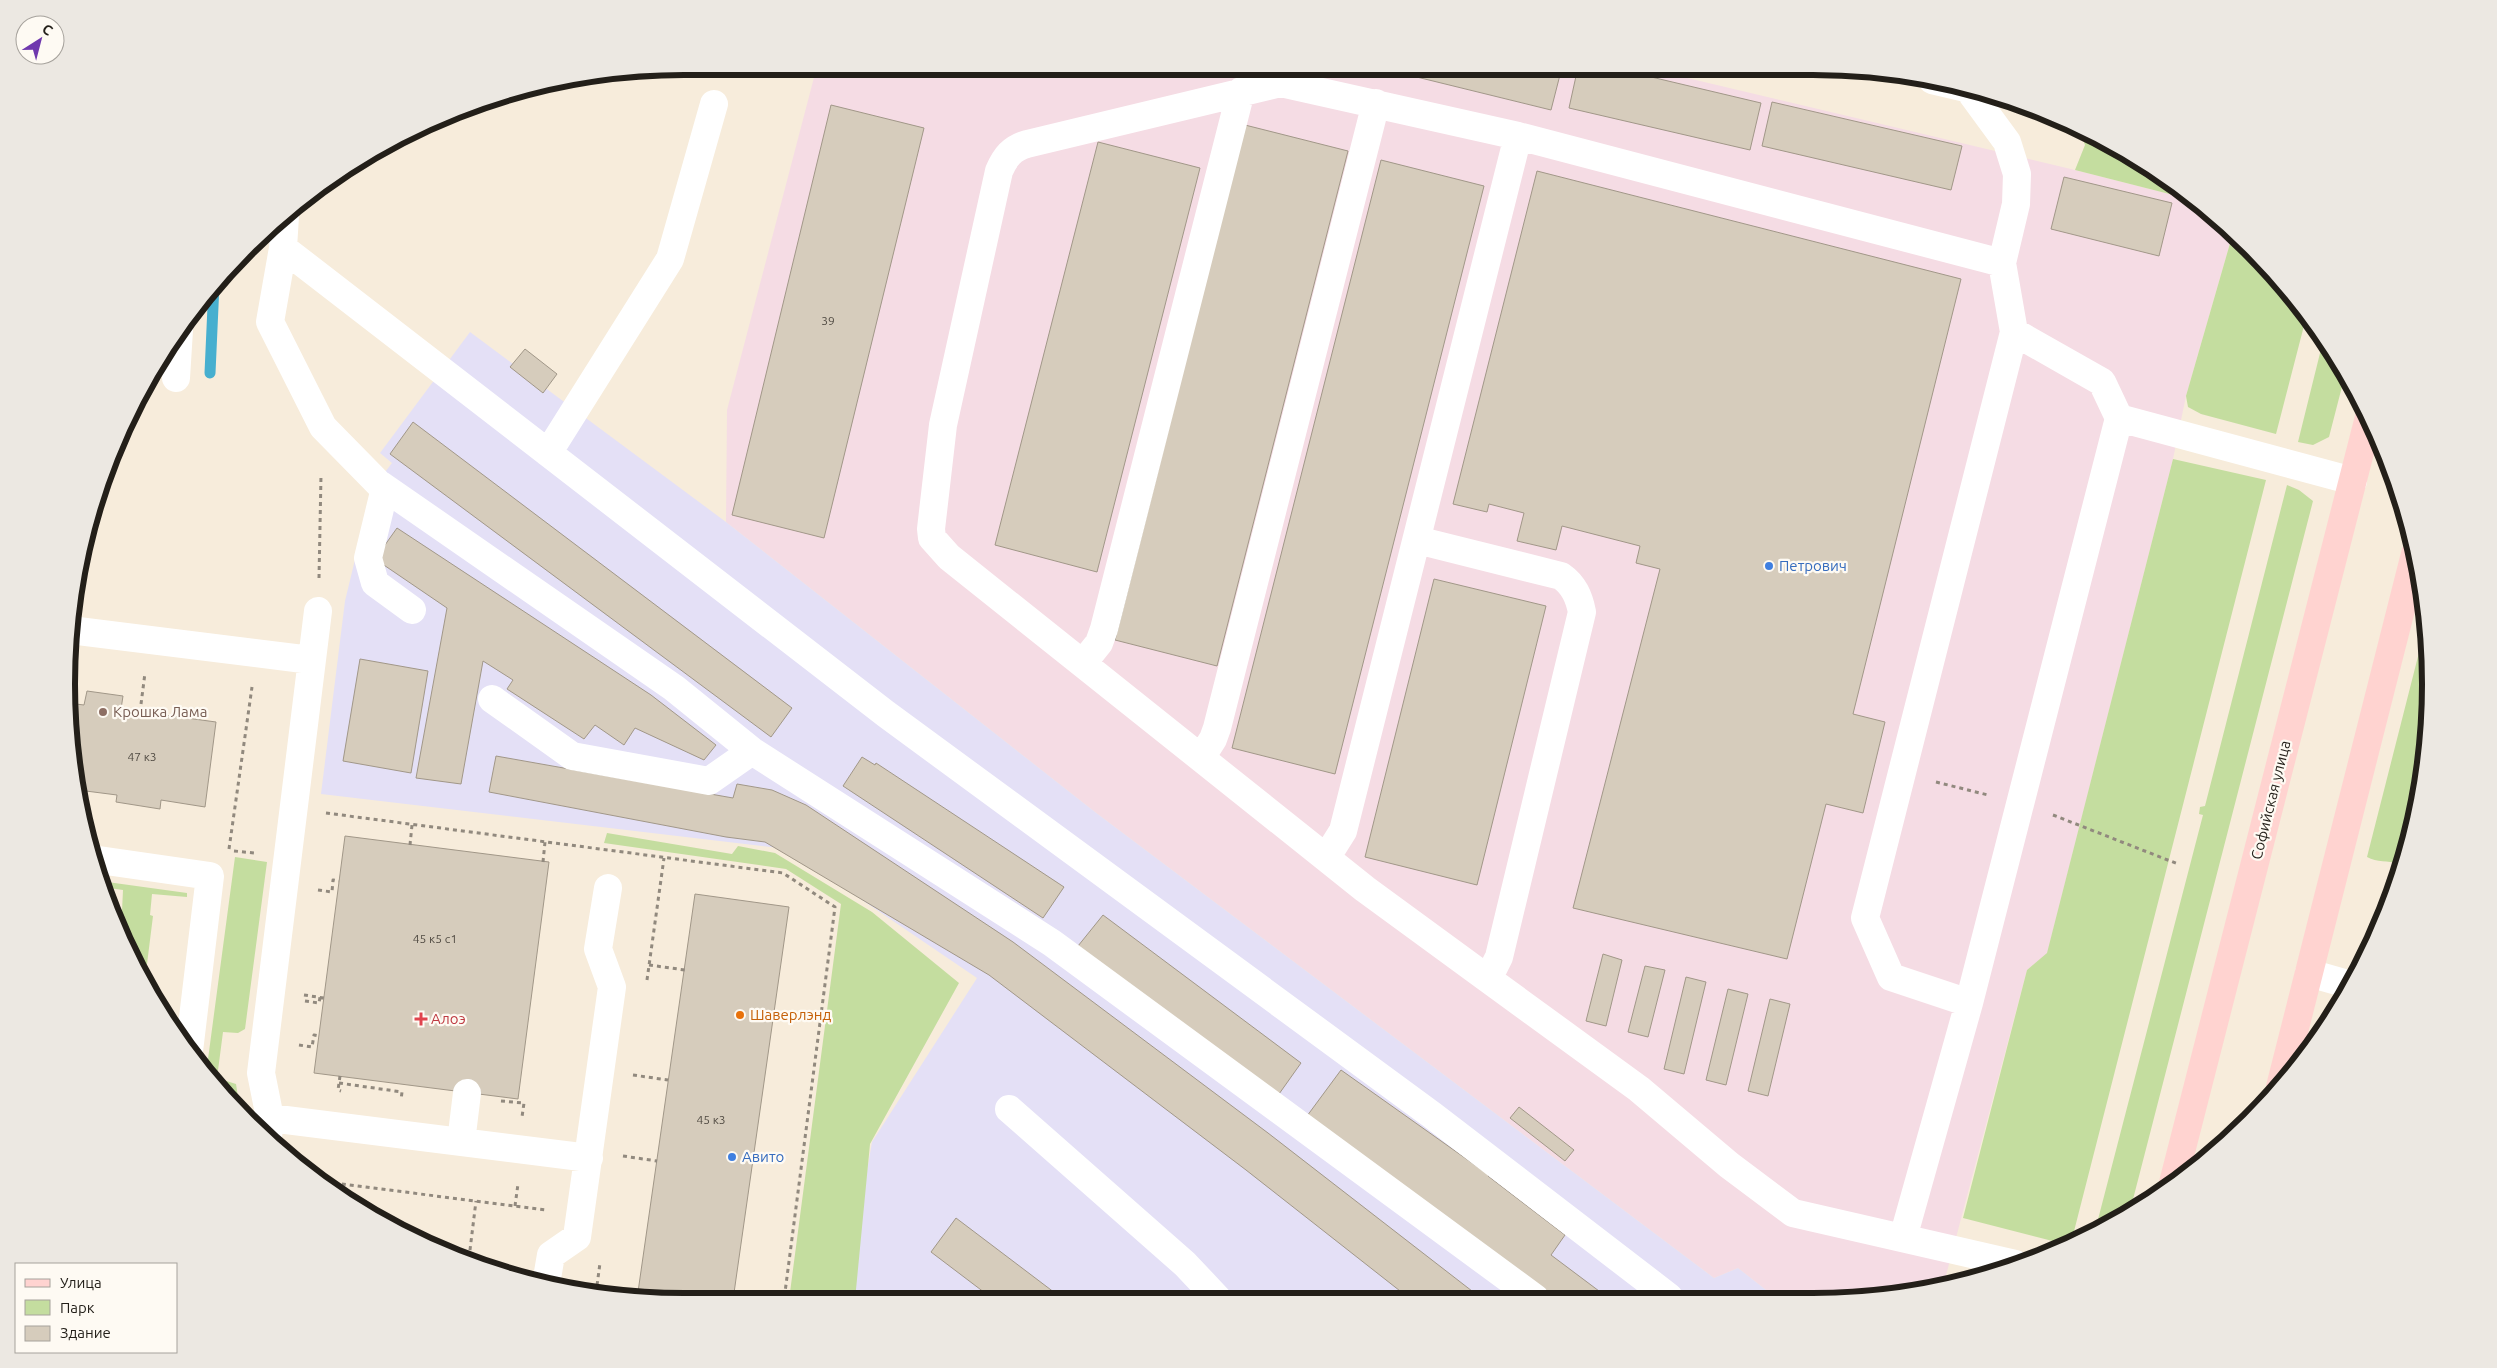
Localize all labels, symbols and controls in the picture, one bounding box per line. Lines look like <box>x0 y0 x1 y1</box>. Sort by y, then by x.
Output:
north arrow <box>15 15 65 65</box>
text: С <box>39 20 56 39</box>
house number: 39 <box>821 314 835 327</box>
place label: Петрович <box>1779 557 1847 574</box>
marker: Петрович <box>1763 560 1775 572</box>
place label: Крошка Лама <box>113 703 207 720</box>
marker: Крошка Лама <box>97 706 109 718</box>
street label: Софийская улица <box>2248 739 2294 861</box>
house number: 47 к3 <box>127 750 157 763</box>
house number: 45 к5 с1 <box>413 932 457 945</box>
place label: Шаверлэнд <box>750 1006 831 1023</box>
marker: Шаверлэнд <box>734 1009 746 1021</box>
place label: Алоэ <box>431 1010 466 1027</box>
marker: Алоэ <box>415 1013 427 1025</box>
house number: 45 к3 <box>696 1113 726 1126</box>
place label: Авито <box>742 1148 784 1165</box>
marker: Авито <box>726 1151 738 1163</box>
legend <box>15 1263 178 1353</box>
text: Улица <box>60 1274 102 1291</box>
text: Парк <box>60 1299 95 1316</box>
text: Здание <box>60 1324 111 1341</box>

